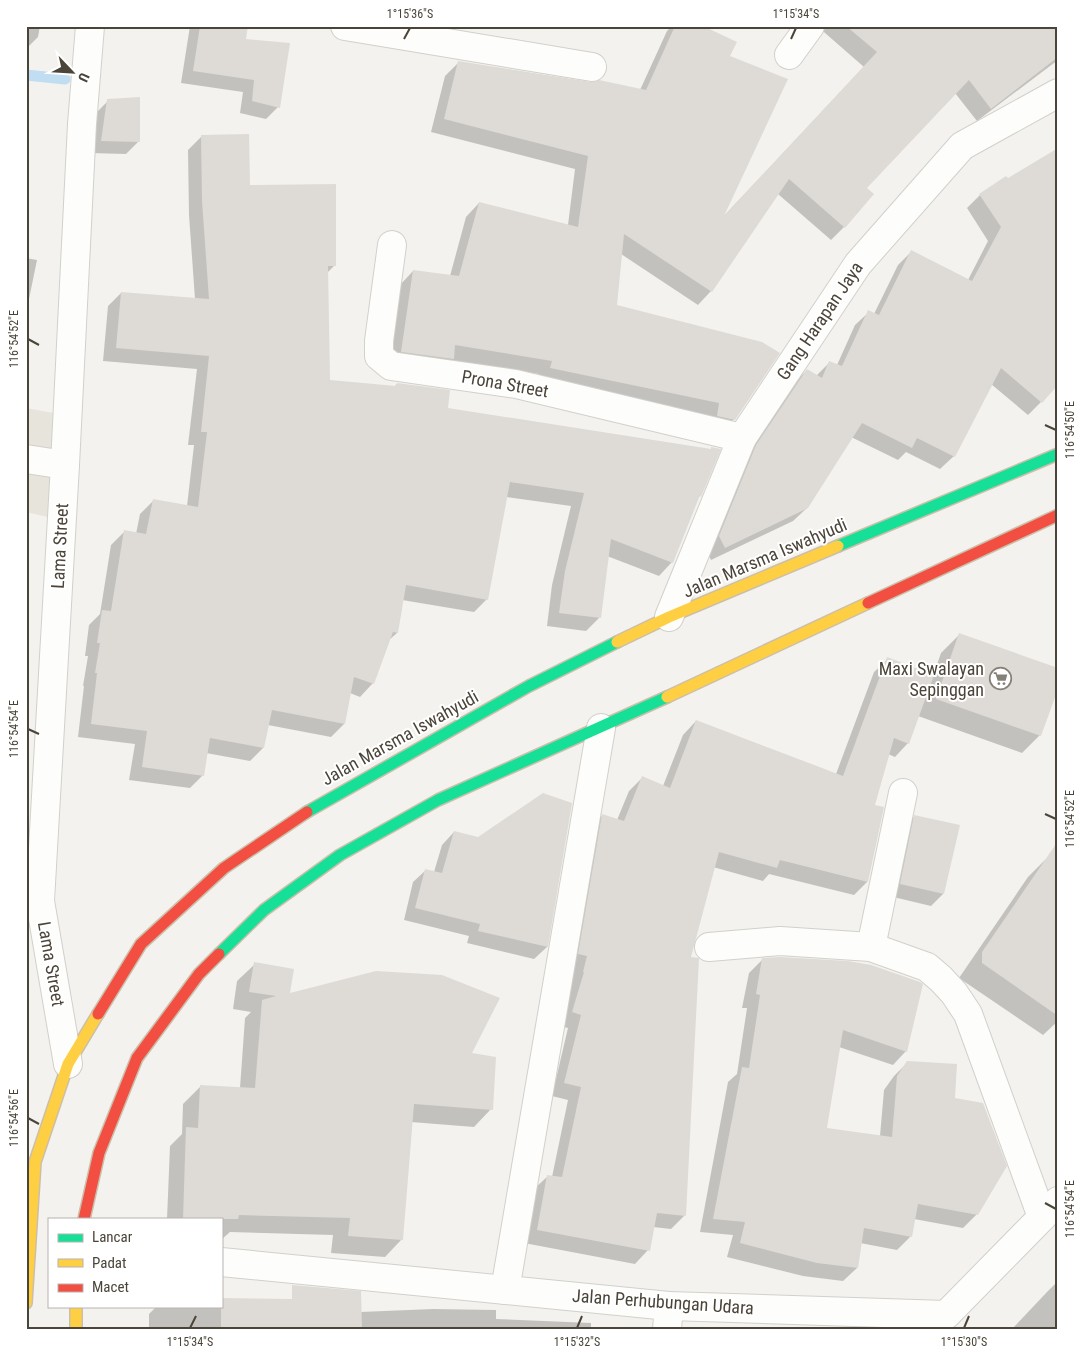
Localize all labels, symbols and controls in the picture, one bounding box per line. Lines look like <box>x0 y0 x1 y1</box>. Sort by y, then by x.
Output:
text: 1°15'36"S <box>387 7 433 21</box>
text: 1°15'34"S <box>773 7 819 21</box>
north arrow <box>48 48 98 98</box>
text: U <box>75 70 93 85</box>
street label: Gang Harapan Jaya <box>772 258 867 384</box>
text: 116°54'52"E <box>7 310 21 368</box>
street label: Prona Street <box>460 366 550 401</box>
text: 116°54'50"E <box>1063 401 1077 459</box>
street label: Lama Street <box>47 503 72 589</box>
street label: Jalan Marsma Iswahyudi <box>680 513 850 602</box>
place label: Maxi Swalayan Sepinggan <box>879 658 984 700</box>
supermarket icon: Maxi Swalayan Sepinggan <box>988 667 1012 691</box>
street label: Jalan Marsma Iswahyudi <box>318 686 482 789</box>
text: 116°54'54"E <box>7 700 21 758</box>
text: 116°54'52"E <box>1063 790 1077 848</box>
street label: Lama Street <box>34 920 69 1008</box>
text: 116°54'56"E <box>7 1089 21 1147</box>
text: 116°54'54"E <box>1063 1180 1077 1238</box>
legend <box>48 1218 222 1308</box>
text: Lancar <box>92 1228 133 1246</box>
text: Padat <box>92 1254 126 1272</box>
text: Macet <box>92 1278 129 1296</box>
street label: Jalan Perhubungan Udara <box>571 1285 755 1318</box>
text: 1°15'34"S <box>167 1335 213 1349</box>
text: 1°15'32"S <box>554 1335 600 1349</box>
text: 1°15'30"S <box>941 1335 987 1349</box>

